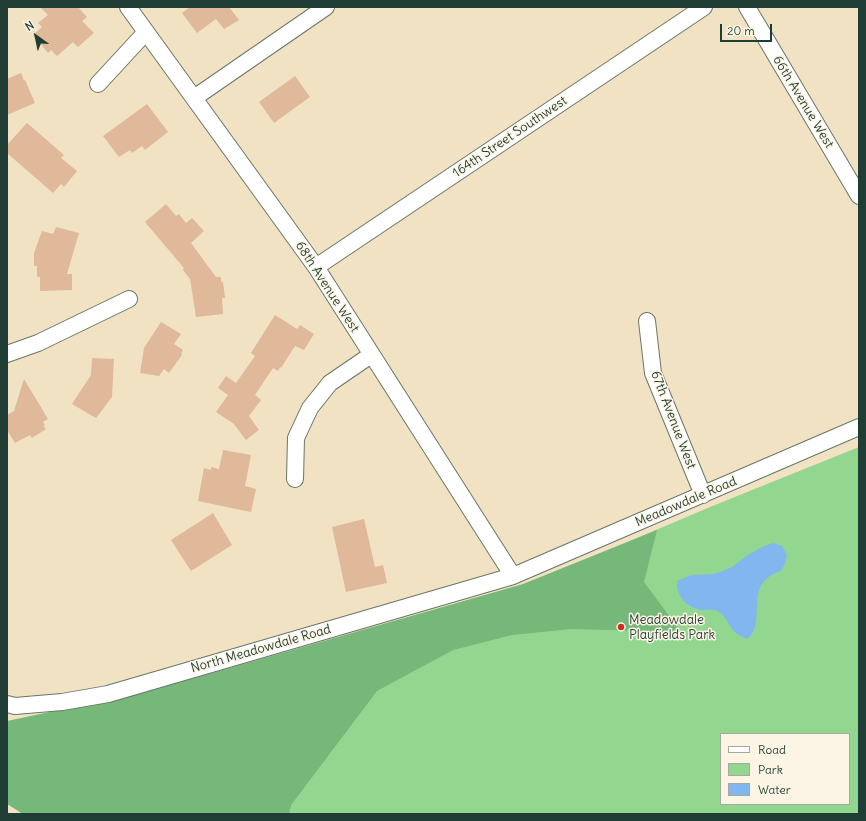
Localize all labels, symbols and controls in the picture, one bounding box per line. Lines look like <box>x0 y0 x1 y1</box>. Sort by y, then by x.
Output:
north arrow <box>16 16 56 56</box>
scale bar <box>722 16 774 42</box>
text: N <box>22 18 36 34</box>
text: 20 m <box>727 23 755 38</box>
street label: 66th Avenue West <box>769 53 837 151</box>
street label: 164th Street Southwest <box>450 93 570 181</box>
street label: 68th Avenue West <box>292 239 362 335</box>
street label: 67th Avenue West <box>647 369 699 471</box>
street label: Meadowdale Road <box>633 474 739 530</box>
place label: Meadowdale Playfields Park <box>629 612 715 643</box>
street label: North Meadowdale Road <box>189 622 333 676</box>
marker: Meadowdale Playfields Park <box>616 622 626 632</box>
legend <box>720 733 850 805</box>
text: Road <box>758 742 786 757</box>
text: Park <box>758 762 783 777</box>
text: Water <box>758 782 791 797</box>

